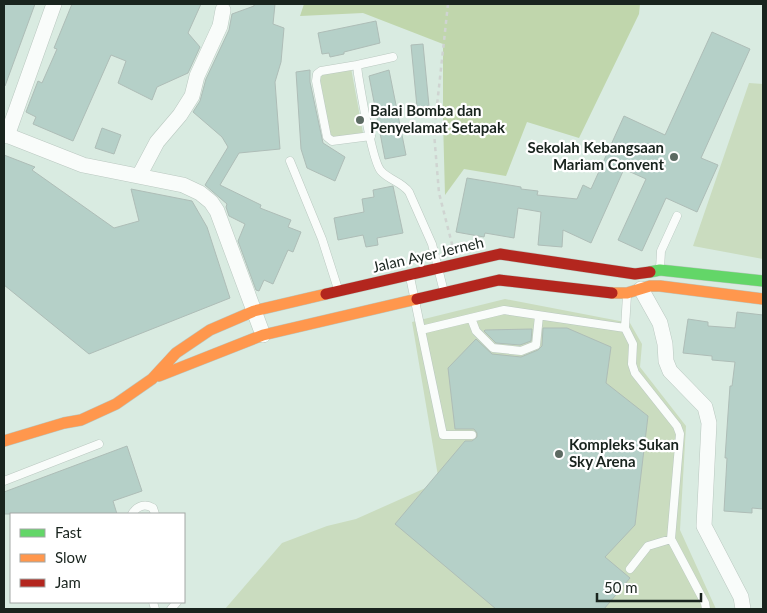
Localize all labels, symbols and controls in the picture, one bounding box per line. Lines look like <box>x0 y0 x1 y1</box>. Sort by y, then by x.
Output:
place label: Balai Bomba dan Penyelamat Setapak <box>370 101 506 136</box>
marker: Balai Bomba dan Penyelamat Setapak <box>354 114 366 126</box>
place label: Sekolah Kebangsaan Mariam Convent <box>528 138 664 173</box>
marker: Sekolah Kebangsaan Mariam Convent <box>668 151 680 163</box>
street label: Jalan Ayer Jerneh <box>370 232 485 276</box>
place label: Kompleks Sukan Sky Arena <box>569 435 679 470</box>
marker: Kompleks Sukan Sky Arena <box>553 448 565 460</box>
legend <box>10 513 185 603</box>
text: Fast <box>55 523 82 541</box>
text: Slow <box>55 548 87 566</box>
scale bar <box>597 570 701 602</box>
text: Jam <box>55 573 81 591</box>
text: 50 m <box>604 578 638 596</box>

